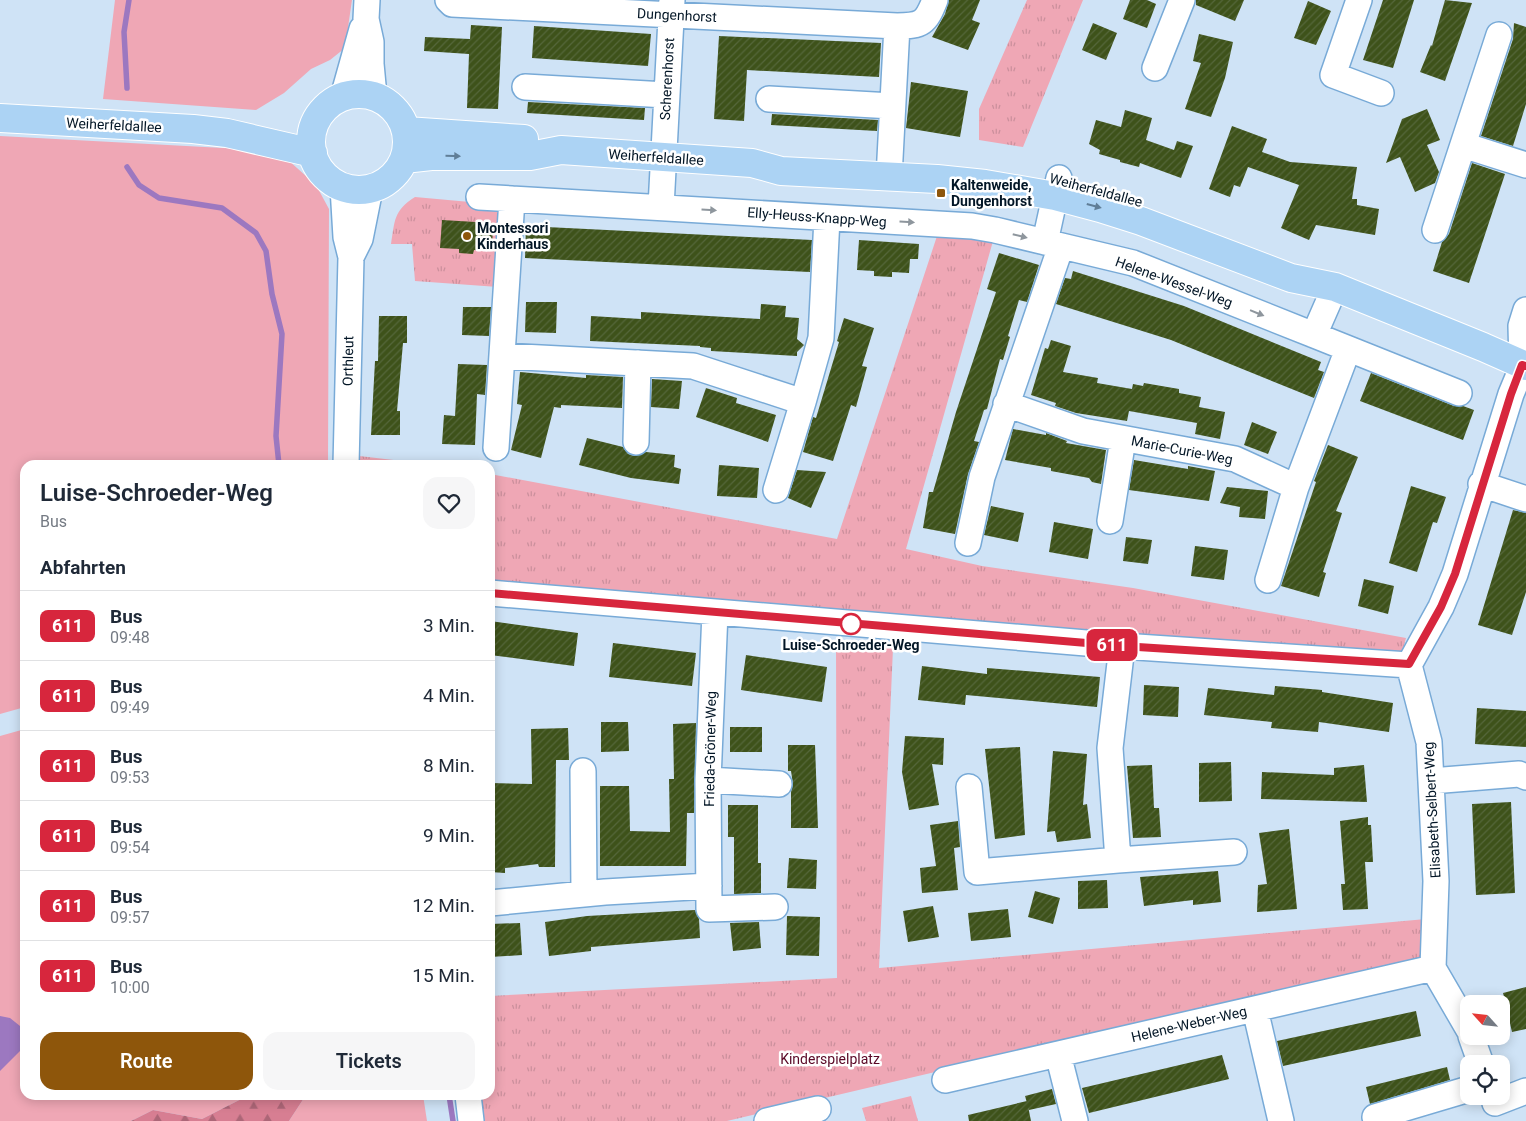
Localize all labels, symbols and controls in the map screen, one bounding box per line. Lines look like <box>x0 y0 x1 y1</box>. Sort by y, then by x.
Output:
street label: Dungenhorst <box>637 5 718 25</box>
street label: Scherenhorst <box>657 37 677 121</box>
street label: Weiherfeldallee <box>66 115 162 135</box>
street label: Weiherfeldallee <box>608 146 704 168</box>
one-way arrow <box>445 152 461 160</box>
street label: Weiherfeldallee <box>1048 170 1144 210</box>
place label: Kaltenweide, Dungenhorst <box>951 177 1032 209</box>
marker: Kaltenweide, Dungenhorst <box>935 187 947 199</box>
one-way arrow <box>1086 203 1101 211</box>
street label: Elly-Heuss-Knapp-Weg <box>747 204 887 230</box>
one-way arrow <box>702 206 718 214</box>
one-way arrow <box>899 219 915 227</box>
place label: Montessori Kinderhaus <box>477 220 548 252</box>
marker: Montessori Kinderhaus <box>461 230 473 242</box>
one-way arrow <box>1013 232 1028 240</box>
street label: Helene-Wessel-Weg <box>1113 253 1235 311</box>
one-way arrow <box>1250 310 1265 317</box>
street label: Orthleut <box>340 335 356 386</box>
street label: Marie-Curie-Weg <box>1130 432 1234 468</box>
button: heart <box>423 477 475 529</box>
text: Luise-Schroeder-Weg <box>40 479 273 507</box>
text: Bus <box>40 512 67 531</box>
text: Abfahrten <box>40 556 126 579</box>
text: Bus <box>110 605 143 628</box>
marker: Luise-Schroeder-Weg <box>840 613 862 635</box>
text: 3 Min. <box>423 614 475 637</box>
text: 611 <box>52 615 83 636</box>
text: 09:48 <box>110 628 150 647</box>
line badge: 611 <box>1083 629 1141 661</box>
text: 611 <box>1097 634 1127 655</box>
place label: Luise-Schroeder-Weg <box>782 637 920 653</box>
text: Bus <box>110 675 143 698</box>
text: 4 Min. <box>423 684 475 707</box>
text: 611 <box>52 685 83 706</box>
street label: Frieda-Gröner-Weg <box>701 691 719 807</box>
text: 09:49 <box>110 698 150 717</box>
street label: Elisabeth-Selbert-Weg <box>1420 741 1444 879</box>
text: Bus <box>110 745 143 768</box>
text: 8 Min. <box>423 754 475 777</box>
text: 611 <box>52 755 83 776</box>
text: 09:53 <box>110 768 150 787</box>
text: Bus <box>110 815 143 838</box>
text: 9 Min. <box>423 824 475 847</box>
text: 611 <box>52 825 83 846</box>
text: 09:54 <box>110 838 150 857</box>
text: Bus <box>110 885 143 908</box>
text: 12 Min. <box>412 894 475 917</box>
text: 611 <box>52 895 83 916</box>
text: 09:57 <box>110 908 150 927</box>
text: Bus <box>110 955 143 978</box>
text: 15 Min. <box>412 964 475 987</box>
text: 611 <box>52 965 83 986</box>
text: 10:00 <box>110 978 150 997</box>
north arrow <box>1460 995 1510 1045</box>
map controls <box>1460 995 1510 1105</box>
street label: Helene-Weber-Weg <box>1130 1003 1248 1045</box>
button: Route <box>40 1032 253 1090</box>
button: Tickets <box>263 1032 475 1090</box>
park label: Kinderspielplatz <box>780 1051 880 1067</box>
button: locate <box>1460 1055 1510 1105</box>

